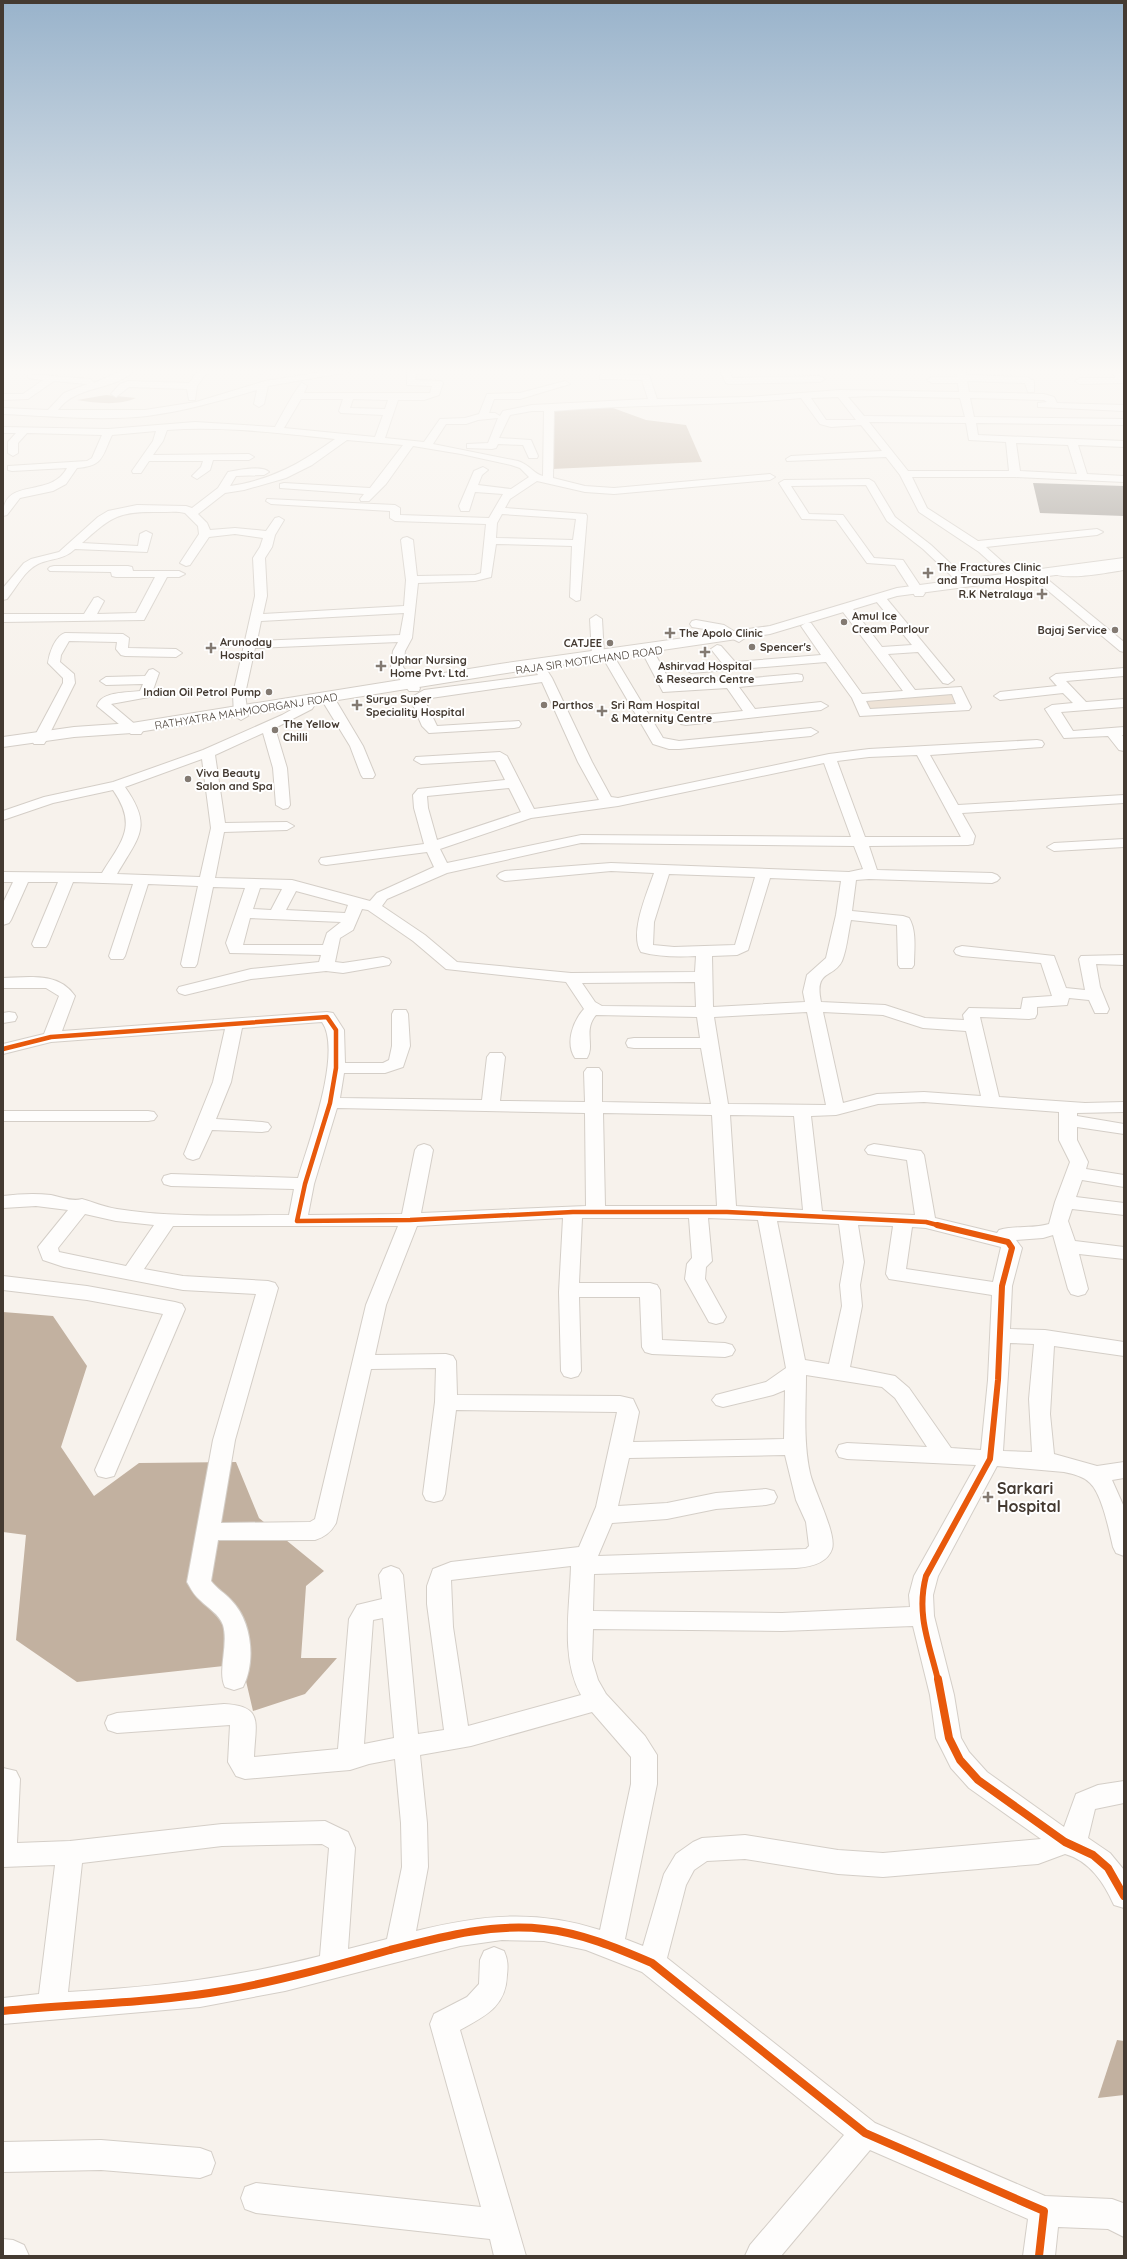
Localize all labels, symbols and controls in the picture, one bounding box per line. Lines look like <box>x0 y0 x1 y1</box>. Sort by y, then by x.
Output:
place label: The Fractures Clinic and Trauma Hospital <box>937 560 1049 587</box>
marker: The Fractures Clinic and Trauma Hospital <box>922 567 934 579</box>
place label: R.K Netralaya <box>959 587 1033 601</box>
marker: R.K Netralaya <box>1036 588 1048 600</box>
place label: Amul Ice Cream Parlour <box>852 609 930 636</box>
marker: Amul Ice Cream Parlour <box>839 617 849 627</box>
place label: Bajaj Service <box>1037 623 1107 637</box>
marker: Bajaj Service <box>1110 625 1120 635</box>
place label: The Apolo Clinic <box>679 626 763 640</box>
marker: The Apolo Clinic <box>664 627 676 639</box>
place label: Arunoday Hospital <box>220 635 272 662</box>
place label: CATJEE <box>564 636 602 650</box>
marker: CATJEE <box>605 638 615 648</box>
place label: Spencer's <box>760 640 811 654</box>
marker: Arunoday Hospital <box>205 642 217 654</box>
marker: Spencer's <box>747 642 757 652</box>
street label: RAJA SIR MOTICHAND ROAD <box>514 643 664 677</box>
marker: Ashirvad Hospital & Research Centre <box>699 646 711 658</box>
place label: Uphar Nursing Home Pvt. Ltd. <box>390 653 469 680</box>
place label: Ashirvad Hospital & Research Centre <box>656 659 755 686</box>
marker: Uphar Nursing Home Pvt. Ltd. <box>375 660 387 672</box>
place label: Indian Oil Petrol Pump <box>143 685 261 699</box>
marker: Indian Oil Petrol Pump <box>264 687 274 697</box>
street label: RATHYATRA MAHMOORGANJ ROAD <box>154 690 339 732</box>
place label: Surya Super Speciality Hospital <box>366 692 465 719</box>
place label: Parthos <box>552 698 593 712</box>
place label: Sri Ram Hospital & Maternity Centre <box>611 698 713 725</box>
marker: Surya Super Speciality Hospital <box>351 699 363 711</box>
marker: Parthos <box>539 700 549 710</box>
marker: Sri Ram Hospital & Maternity Centre <box>596 705 608 717</box>
place label: The Yellow Chilli <box>283 717 340 744</box>
marker: The Yellow Chilli <box>270 725 280 735</box>
place label: Viva Beauty Salon and Spa <box>196 766 273 793</box>
marker: Viva Beauty Salon and Spa <box>183 774 193 784</box>
place label: Sarkari Hospital <box>997 1478 1061 1516</box>
marker: Sarkari Hospital <box>982 1491 994 1503</box>

